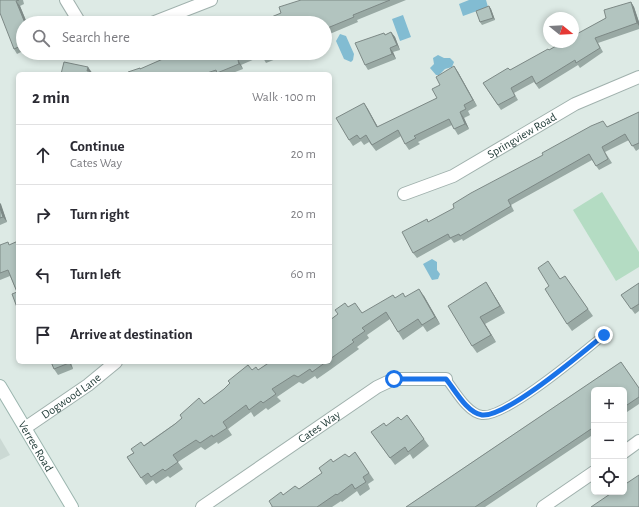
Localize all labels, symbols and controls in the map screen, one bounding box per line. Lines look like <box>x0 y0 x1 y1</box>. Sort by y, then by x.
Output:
north arrow <box>543 12 579 48</box>
search box <box>16 16 332 60</box>
icon: search <box>30 27 52 49</box>
text: Search here <box>62 30 130 45</box>
text: 2 min <box>32 89 70 106</box>
text: Walk · 100 m <box>252 91 316 104</box>
street label: Springview Road <box>485 110 558 160</box>
text: Continue <box>70 139 125 154</box>
icon: ahead <box>32 144 54 166</box>
text: 20 m <box>291 148 316 161</box>
text: Cates Way <box>70 157 122 170</box>
icon: right <box>32 204 54 226</box>
text: Turn right <box>70 207 129 222</box>
text: 20 m <box>291 208 316 221</box>
icon: left <box>32 264 54 286</box>
text: Turn left <box>70 267 121 282</box>
text: 60 m <box>290 268 316 281</box>
icon: arrive <box>32 324 54 346</box>
route end <box>595 326 613 344</box>
text: Arrive at destination <box>70 327 193 342</box>
route start <box>385 370 403 388</box>
street label: Dogwood Lane <box>39 371 103 421</box>
map controls <box>591 387 627 495</box>
button: + <box>591 387 627 423</box>
street label: Cates Way <box>296 408 343 445</box>
street label: Verree Road <box>16 419 55 474</box>
button: − <box>591 423 627 459</box>
button: locate <box>591 459 627 495</box>

